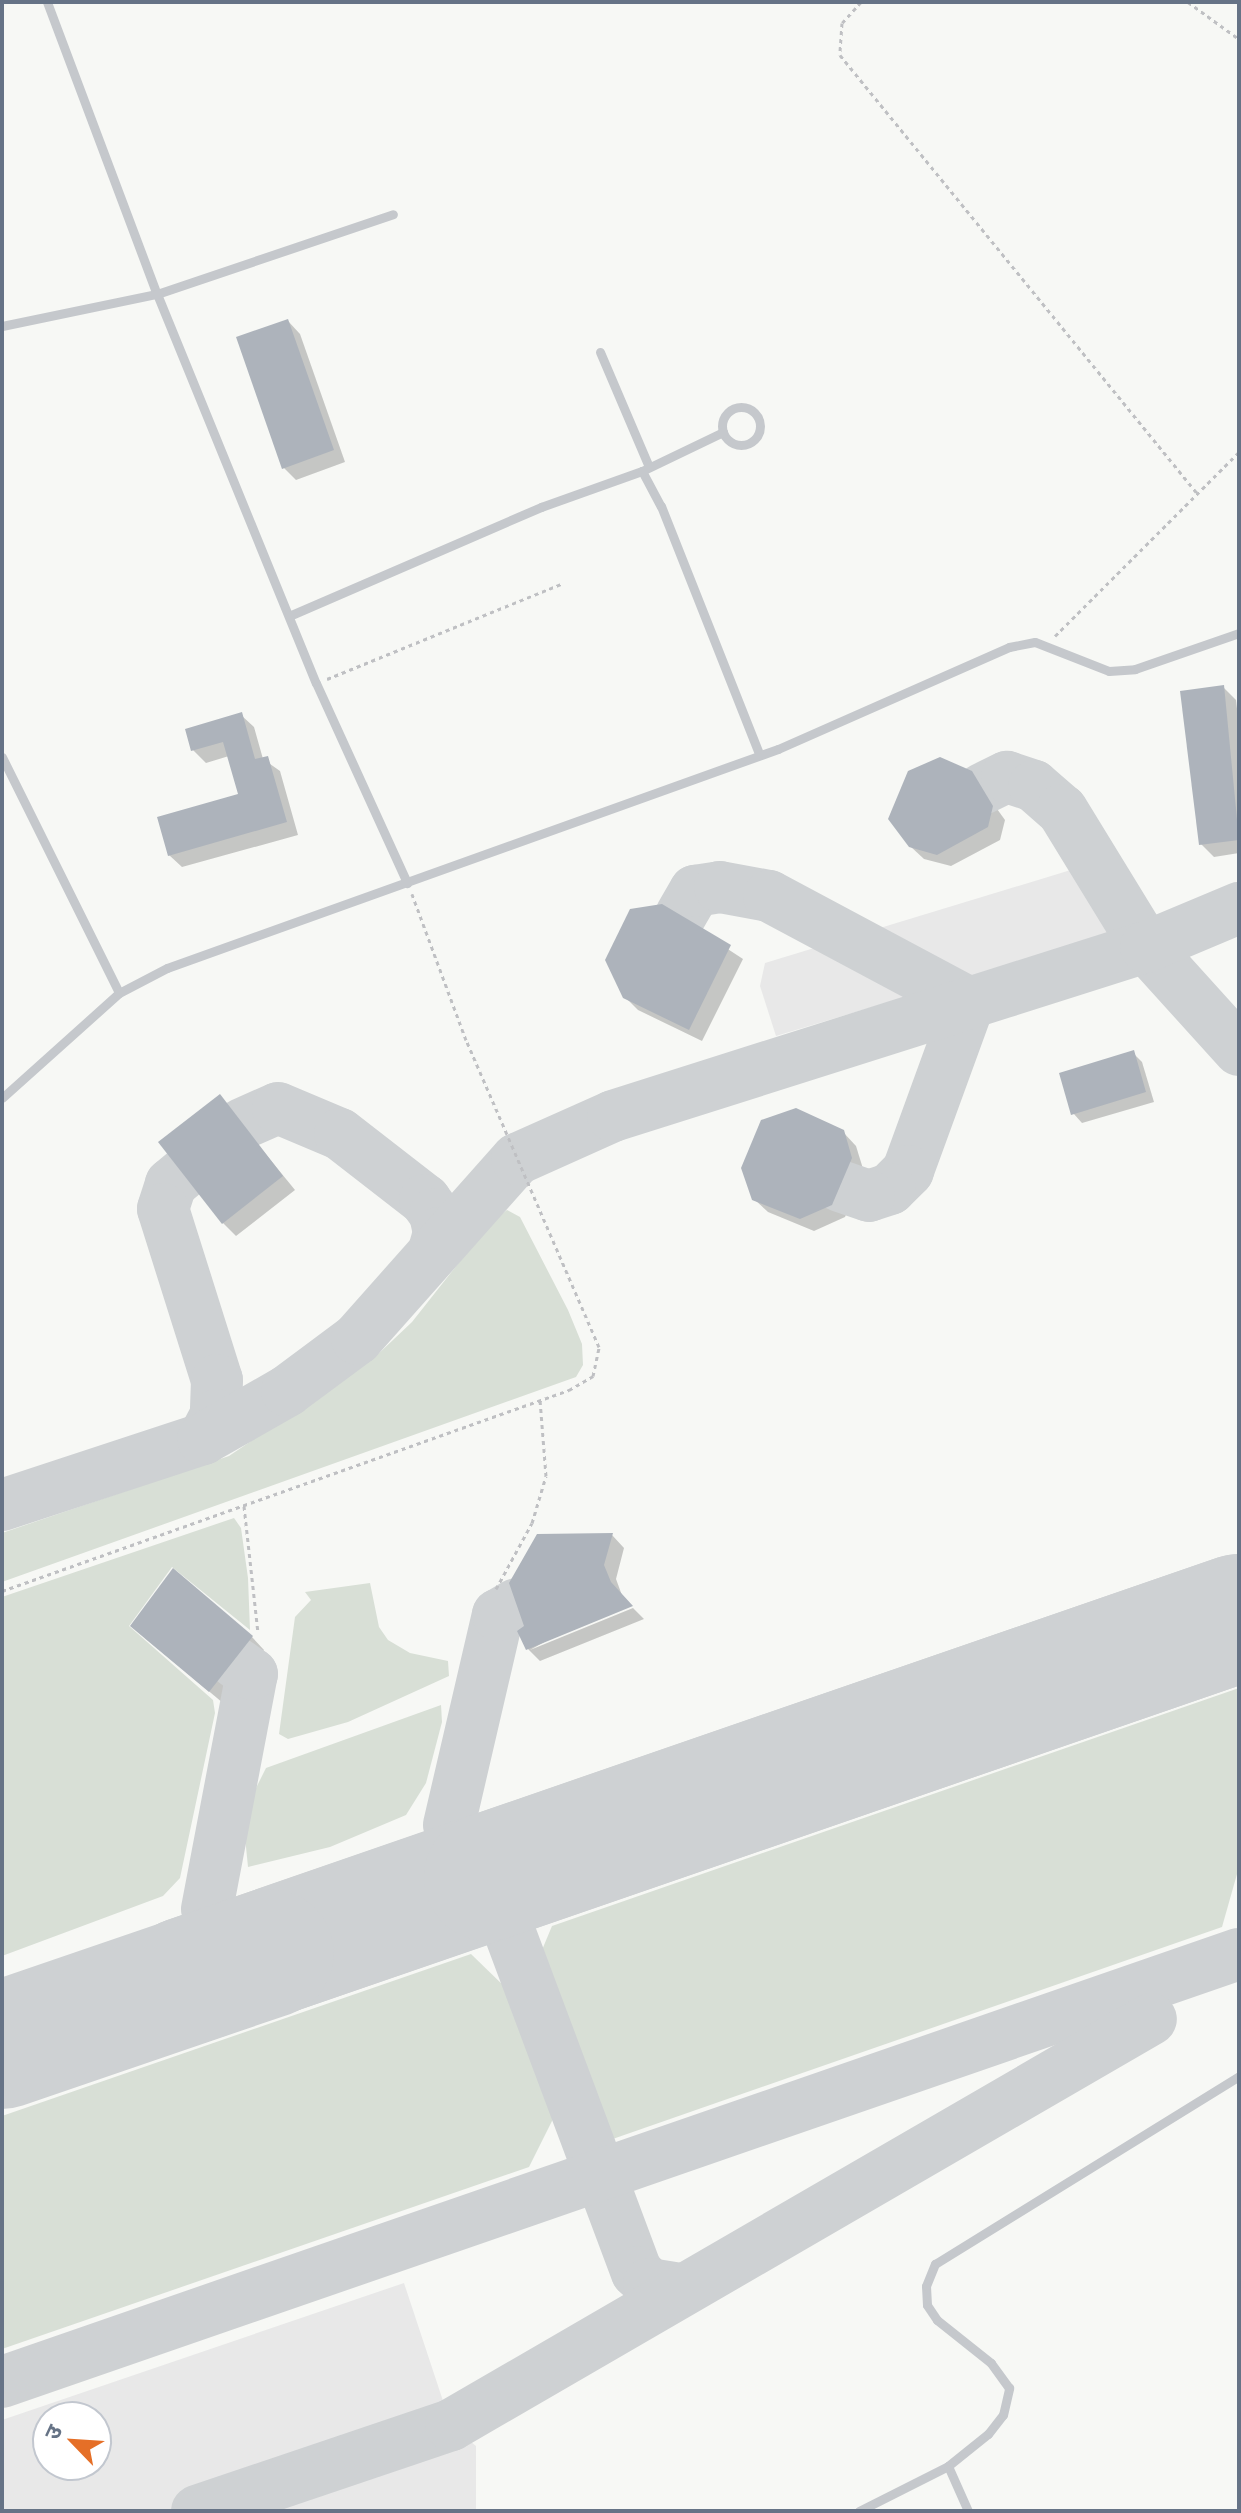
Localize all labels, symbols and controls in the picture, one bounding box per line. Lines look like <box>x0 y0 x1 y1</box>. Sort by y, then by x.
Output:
north arrow <box>32 2401 112 2481</box>
text: उ <box>36 2420 68 2444</box>

